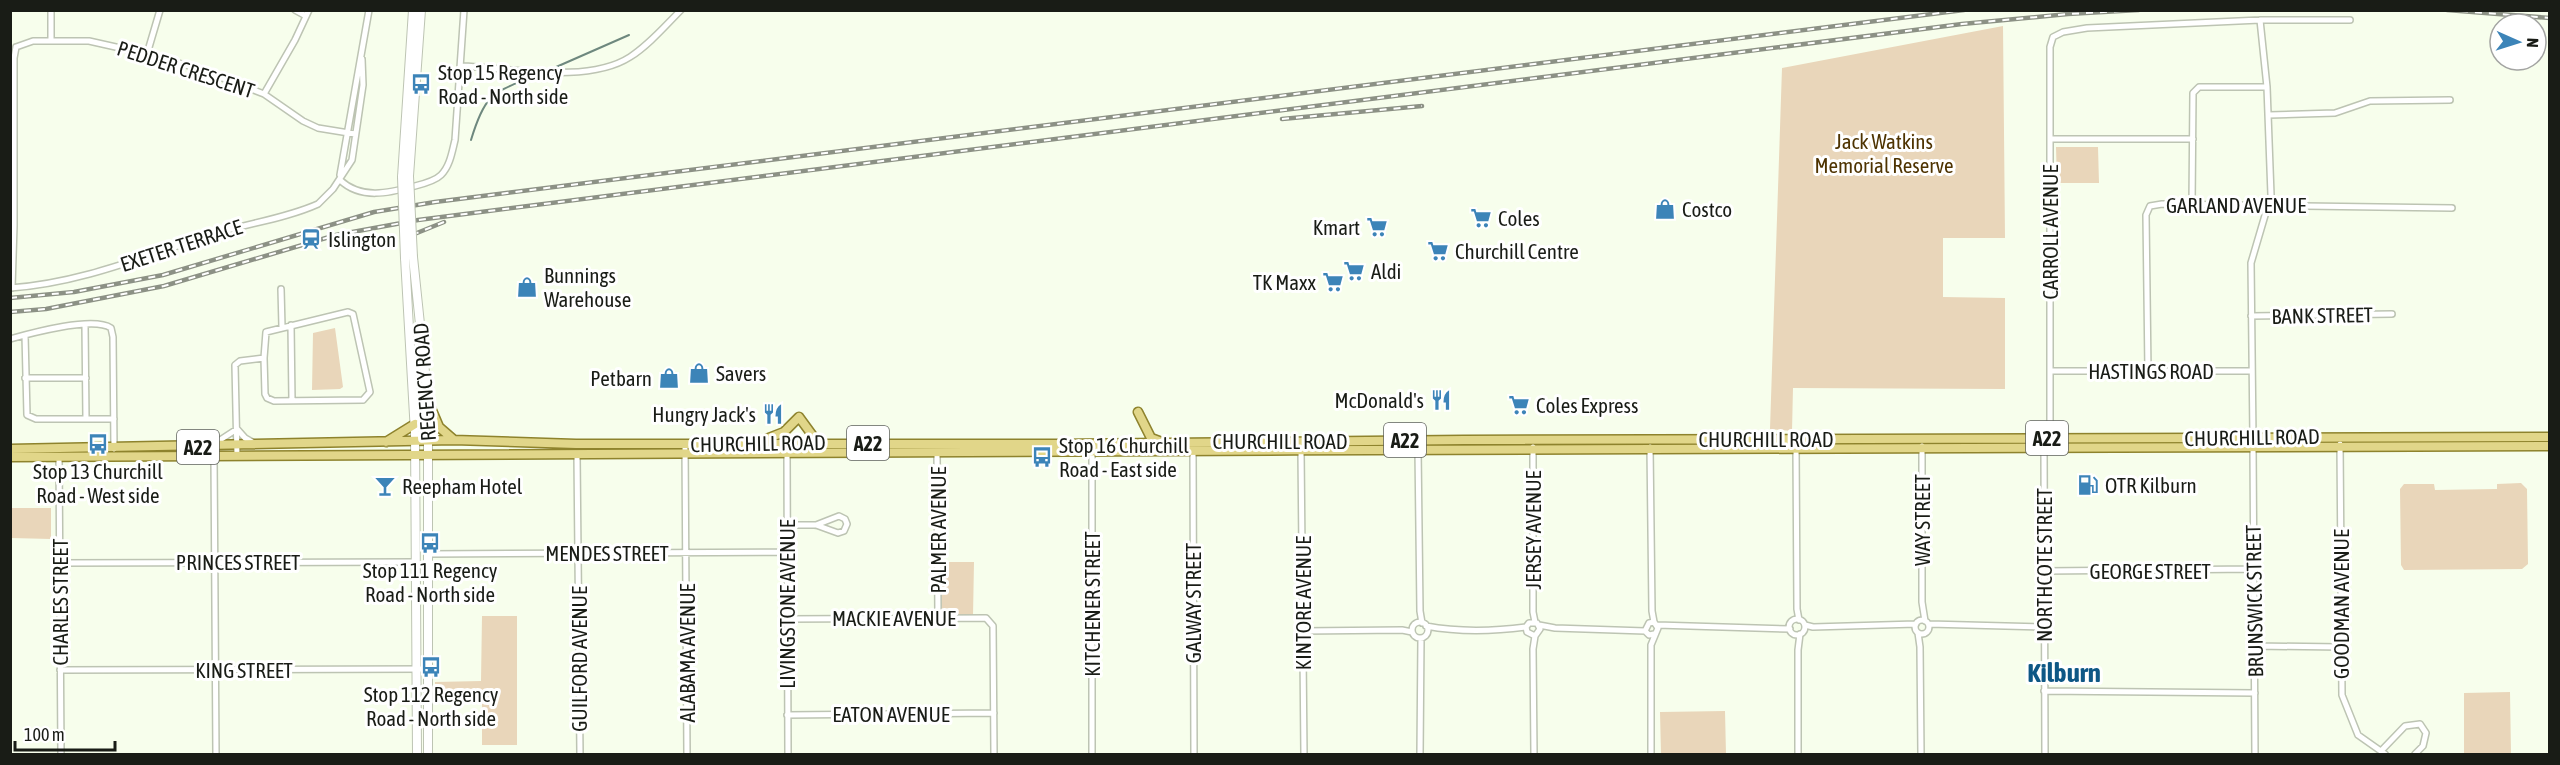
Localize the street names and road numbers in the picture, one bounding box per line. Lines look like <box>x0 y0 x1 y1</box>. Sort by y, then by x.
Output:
street label: PEDDER CRESCENT <box>114 36 258 102</box>
street label: CARROLL AVENUE <box>2038 165 2062 299</box>
street label: GARLAND AVENUE <box>2166 193 2306 217</box>
street label: EXETER TERRACE <box>117 214 245 276</box>
street label: BANK STREET <box>2271 302 2373 328</box>
street label: REGENCY ROAD <box>408 322 440 442</box>
street label: HASTINGS ROAD <box>2088 359 2214 383</box>
road number: A22 <box>2026 421 2068 455</box>
road number: A22 <box>1384 423 1426 457</box>
street label: CHURCHILL ROAD <box>2184 424 2320 450</box>
road number: A22 <box>847 426 889 460</box>
street label: CHURCHILL ROAD <box>1698 427 1834 451</box>
street label: CHURCHILL ROAD <box>1212 429 1348 453</box>
road number: A22 <box>177 430 219 464</box>
street label: CHURCHILL ROAD <box>690 430 826 456</box>
street label: PALMER AVENUE <box>926 466 950 594</box>
street label: JERSEY AVENUE <box>1521 470 1545 590</box>
street label: WAY STREET <box>1910 474 1934 566</box>
street label: NORTHCOTE STREET <box>2032 488 2056 642</box>
street label: LIVINGSTONE AVENUE <box>775 519 799 689</box>
street label: BRUNSWICK STREET <box>2241 524 2267 678</box>
street label: GOODMAN AVENUE <box>2329 529 2353 679</box>
street label: KITCHENER STREET <box>1080 531 1104 677</box>
street label: KINTORE AVENUE <box>1291 536 1315 670</box>
street label: CHARLES STREET <box>48 539 72 665</box>
street label: MENDES STREET <box>545 541 669 565</box>
street label: GALWAY STREET <box>1181 543 1205 663</box>
street label: PRINCES STREET <box>176 550 300 574</box>
street label: GEORGE STREET <box>2089 559 2211 583</box>
street label: ALABAMA AVENUE <box>675 583 699 723</box>
street label: GUILFORD AVENUE <box>567 586 591 732</box>
street label: MACKIE AVENUE <box>832 606 956 630</box>
street label: KING STREET <box>195 658 293 682</box>
street label: EATON AVENUE <box>832 702 950 726</box>

